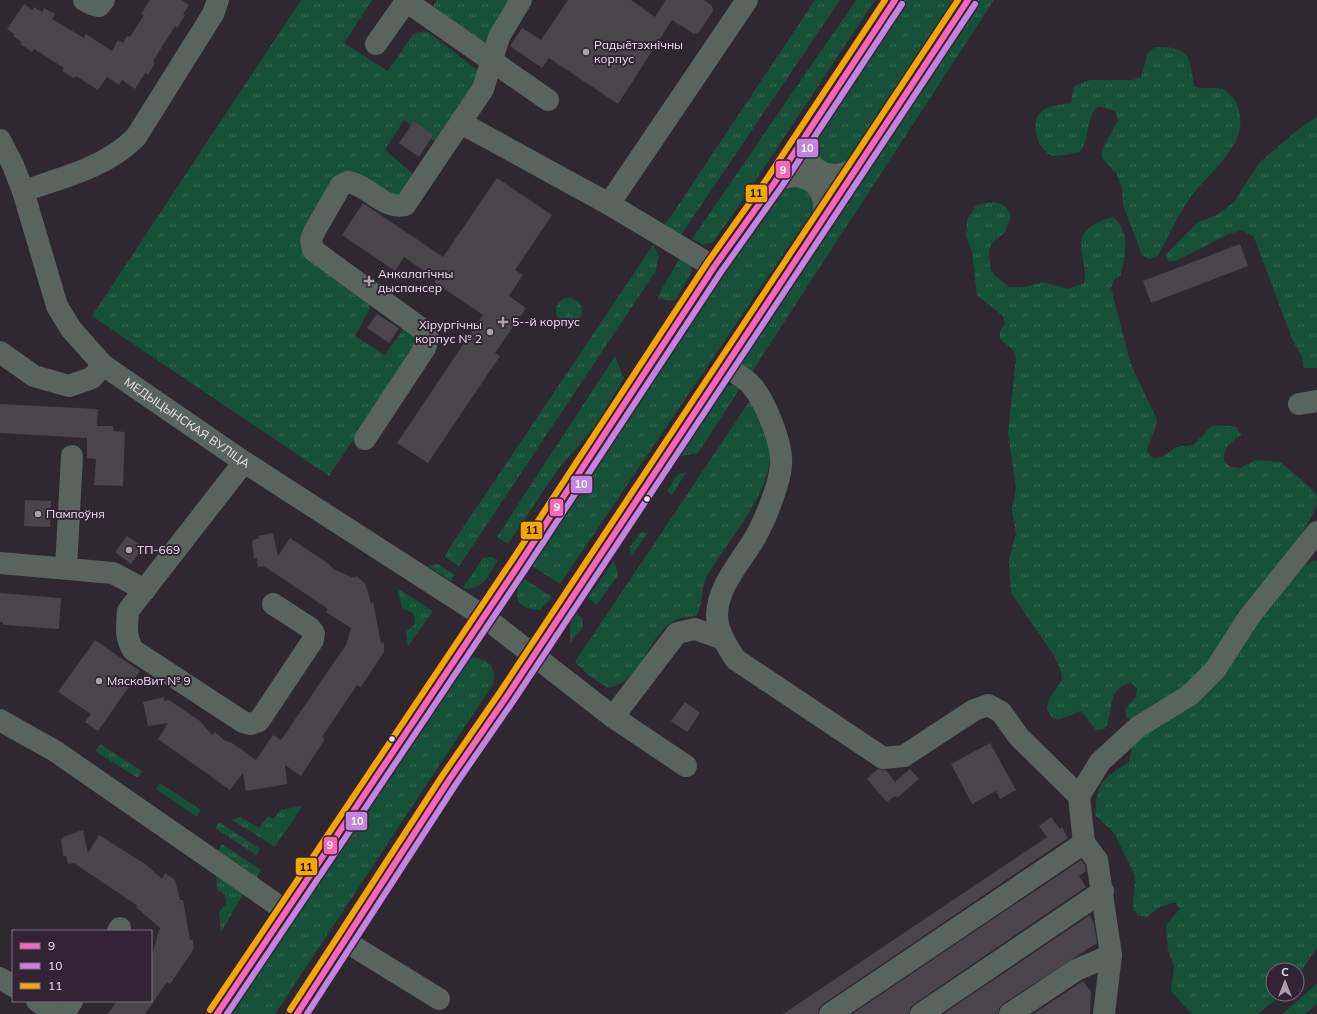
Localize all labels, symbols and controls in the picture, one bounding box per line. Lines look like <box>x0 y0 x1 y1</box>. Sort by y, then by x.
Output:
place label: Радыётэхнічны корпус <box>594 37 683 66</box>
marker: Радыётэхнічны корпус <box>581 47 591 57</box>
line badge: 10 <box>796 138 819 158</box>
text: 10 <box>800 141 814 155</box>
line badge: 9 <box>775 160 791 179</box>
text: 9 <box>780 163 787 177</box>
line badge: 11 <box>745 184 768 203</box>
text: 11 <box>749 186 763 200</box>
place label: Анкалагічны дыспансер <box>378 266 453 295</box>
marker: Анкалагічны дыспансер <box>363 275 375 287</box>
place label: 5--й корпус <box>512 314 580 329</box>
marker: 5--й корпус <box>497 316 509 328</box>
place label: Хірургічны корпус № 2 <box>415 317 482 346</box>
marker: Хірургічны корпус № 2 <box>485 327 495 337</box>
street label: МЕДЫЦЫНСКАЯ ВУЛІЦА <box>121 374 253 471</box>
line badge: 10 <box>570 475 593 494</box>
text: 10 <box>574 477 588 491</box>
unlabelled marker <box>642 494 652 504</box>
line badge: 9 <box>549 498 564 517</box>
text: 9 <box>554 500 561 514</box>
place label: Пампоўня <box>46 506 105 521</box>
marker: Пампоўня <box>33 509 43 519</box>
line badge: 11 <box>520 521 543 540</box>
text: 11 <box>525 523 539 537</box>
place label: ТП-669 <box>137 542 180 557</box>
marker: ТП-669 <box>124 545 134 555</box>
place label: МяскоВит № 9 <box>107 673 191 688</box>
marker: МяскоВит № 9 <box>94 676 104 686</box>
unlabelled marker <box>387 734 397 744</box>
line badge: 10 <box>345 811 368 831</box>
text: 10 <box>350 814 364 828</box>
line badge: 9 <box>323 836 338 855</box>
text: 9 <box>327 838 334 852</box>
line badge: 11 <box>295 857 318 876</box>
text: 11 <box>299 860 313 874</box>
legend <box>12 930 152 1002</box>
text: 9 <box>48 938 55 953</box>
text: 10 <box>48 958 62 973</box>
north arrow <box>1265 962 1305 1002</box>
text: С <box>1281 965 1289 979</box>
text: 11 <box>48 978 62 993</box>

